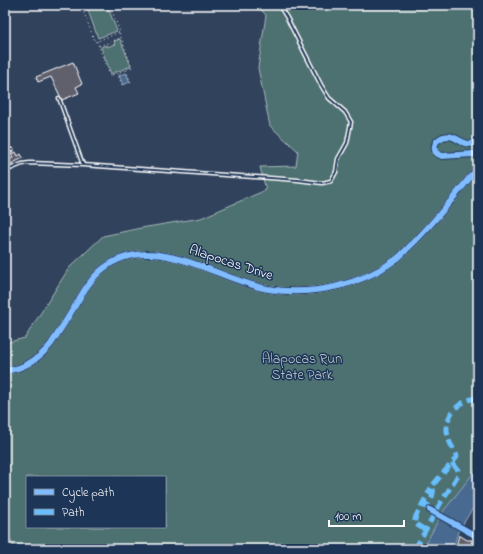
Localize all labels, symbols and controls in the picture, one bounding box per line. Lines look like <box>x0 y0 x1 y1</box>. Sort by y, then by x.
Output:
street label: Alapocas Drive <box>186 240 276 287</box>
park label: Alapocas Run State Park <box>262 349 342 386</box>
legend <box>26 476 166 528</box>
text: Cycle path <box>62 484 114 503</box>
scale bar <box>329 502 404 528</box>
text: Path <box>62 504 85 522</box>
text: 100 m <box>335 508 362 526</box>

